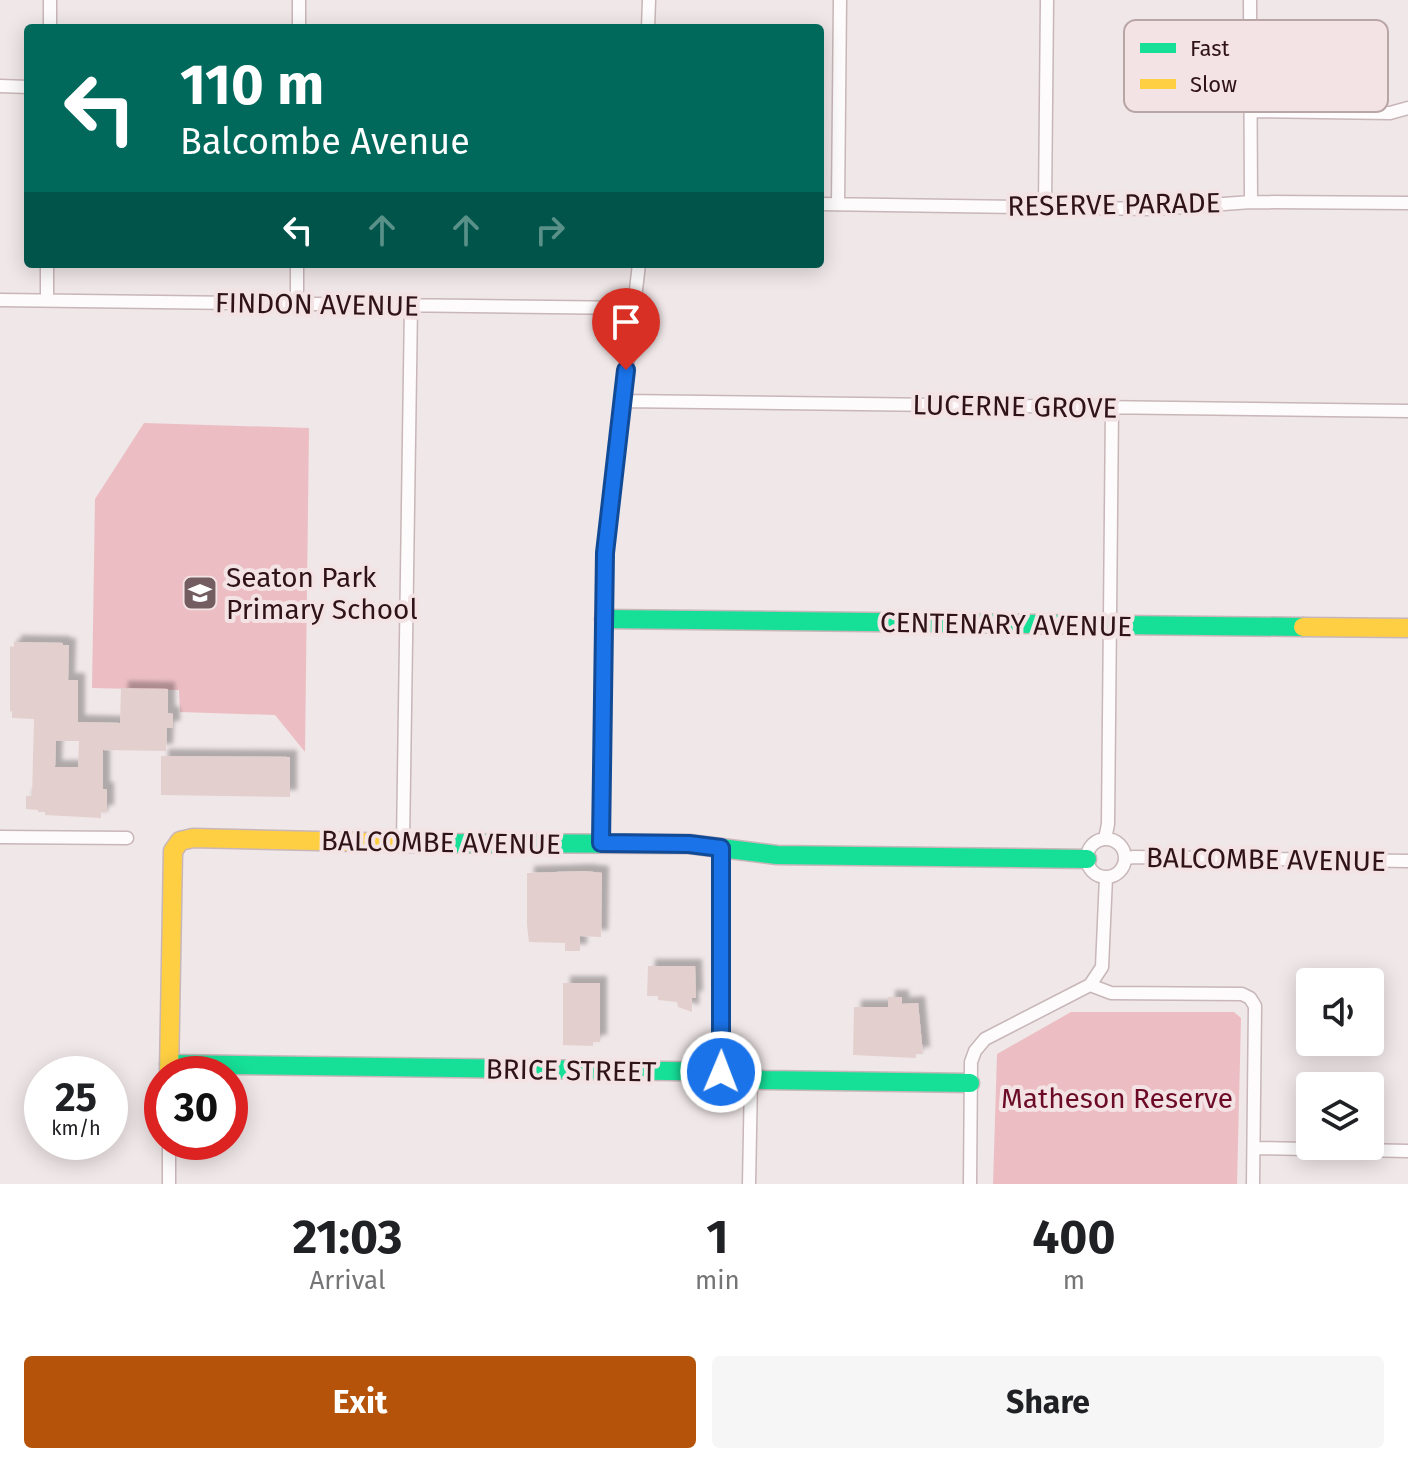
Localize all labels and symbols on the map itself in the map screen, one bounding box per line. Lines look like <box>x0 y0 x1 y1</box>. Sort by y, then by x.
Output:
legend <box>1124 20 1388 112</box>
text: Fast <box>1190 35 1230 62</box>
text: Slow <box>1190 71 1237 98</box>
street label: RESERVE PARADE <box>1007 186 1221 223</box>
street label: FINDON AVENUE <box>215 286 419 323</box>
pin <box>592 288 660 370</box>
street label: LUCERNE GROVE <box>912 388 1118 425</box>
place label: Seaton Park Primary School <box>226 561 418 626</box>
school or university icon: Seaton Park Primary School <box>181 574 219 612</box>
street label: CENTENARY AVENUE <box>880 606 1132 643</box>
street label: BALCOMBE AVENUE <box>321 824 561 861</box>
street label: BALCOMBE AVENUE <box>1146 841 1386 878</box>
position arrow <box>679 1030 763 1114</box>
street label: BRICE STREET <box>485 1053 657 1088</box>
speed limit sign: 30 <box>144 1056 248 1160</box>
park label: Matheson Reserve <box>1001 1082 1233 1115</box>

